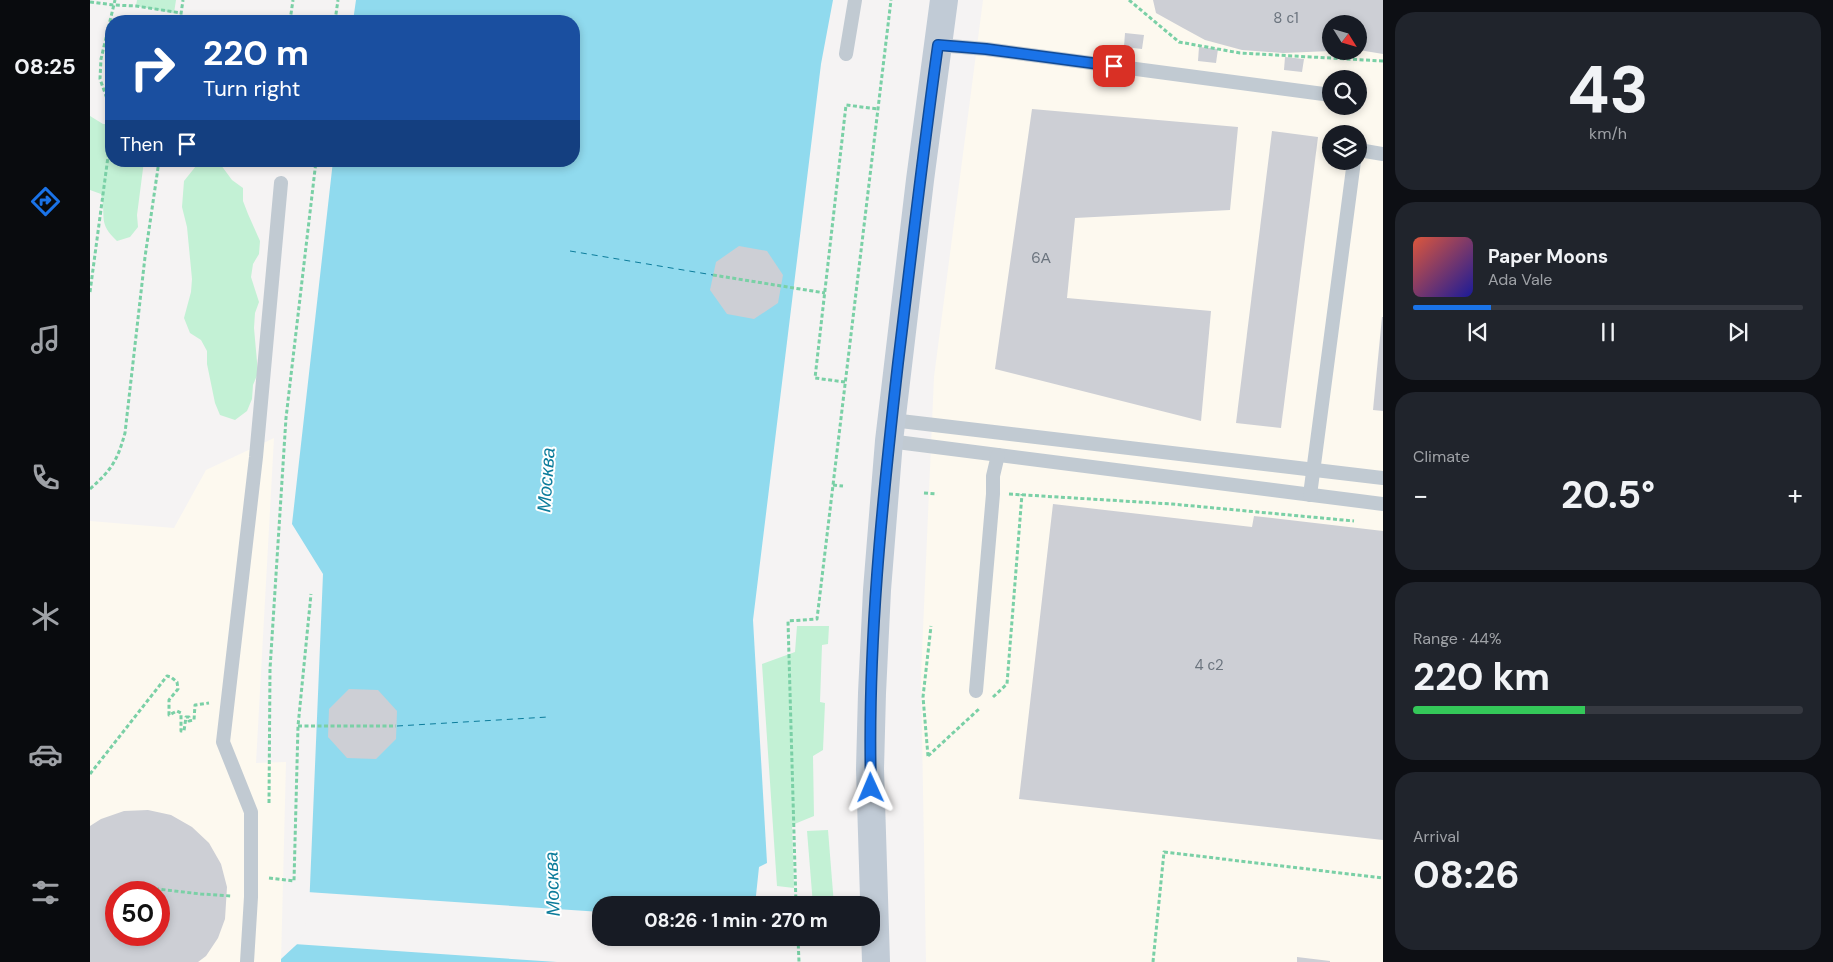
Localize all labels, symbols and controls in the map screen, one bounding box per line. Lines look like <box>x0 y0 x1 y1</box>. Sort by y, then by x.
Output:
house number: 8 с1 <box>1273 8 1299 28</box>
north arrow <box>1322 15 1368 60</box>
map controls <box>1322 15 1367 170</box>
text: 220 m <box>203 30 309 76</box>
icon: right <box>120 35 185 100</box>
pin <box>1093 45 1135 87</box>
text: 43 <box>1567 48 1649 132</box>
text: 08:25 <box>14 52 76 81</box>
icon: arrive <box>1100 52 1128 80</box>
button: search <box>1322 70 1367 115</box>
text: Turn right <box>203 74 300 103</box>
text: km/h <box>1589 123 1627 144</box>
button: layers <box>1322 125 1367 170</box>
icon: arrive <box>173 130 201 158</box>
text: Then <box>120 132 163 157</box>
icon: directions <box>28 184 63 219</box>
text: Paper Moons <box>1488 244 1608 269</box>
house number: 6А <box>1031 248 1051 268</box>
text: Ada Vale <box>1488 269 1552 290</box>
icon: previous <box>1464 318 1492 346</box>
icon: pause <box>1594 318 1622 346</box>
icon: next <box>1724 318 1752 346</box>
icon: music <box>28 322 63 357</box>
text: Climate <box>1413 446 1470 467</box>
water label: Москва <box>531 447 561 513</box>
icon: phone <box>28 460 63 495</box>
text: 20.5° <box>1561 470 1655 520</box>
text: − <box>1413 477 1428 514</box>
text: + <box>1788 477 1803 514</box>
icon: climate <box>28 599 63 634</box>
text: Range · 44% <box>1413 628 1501 649</box>
text: 220 km <box>1413 652 1550 702</box>
house number: 4 с2 <box>1194 655 1224 675</box>
icon: car <box>28 737 63 772</box>
position arrow <box>844 761 896 813</box>
text: Arrival <box>1413 826 1460 847</box>
text: 08:26 <box>1413 850 1519 900</box>
water label: Москва <box>538 851 566 917</box>
icon: filters <box>28 875 63 910</box>
speed limit sign: 50 <box>105 881 170 946</box>
text: 08:26 · 1 min · 270 m <box>644 908 828 933</box>

